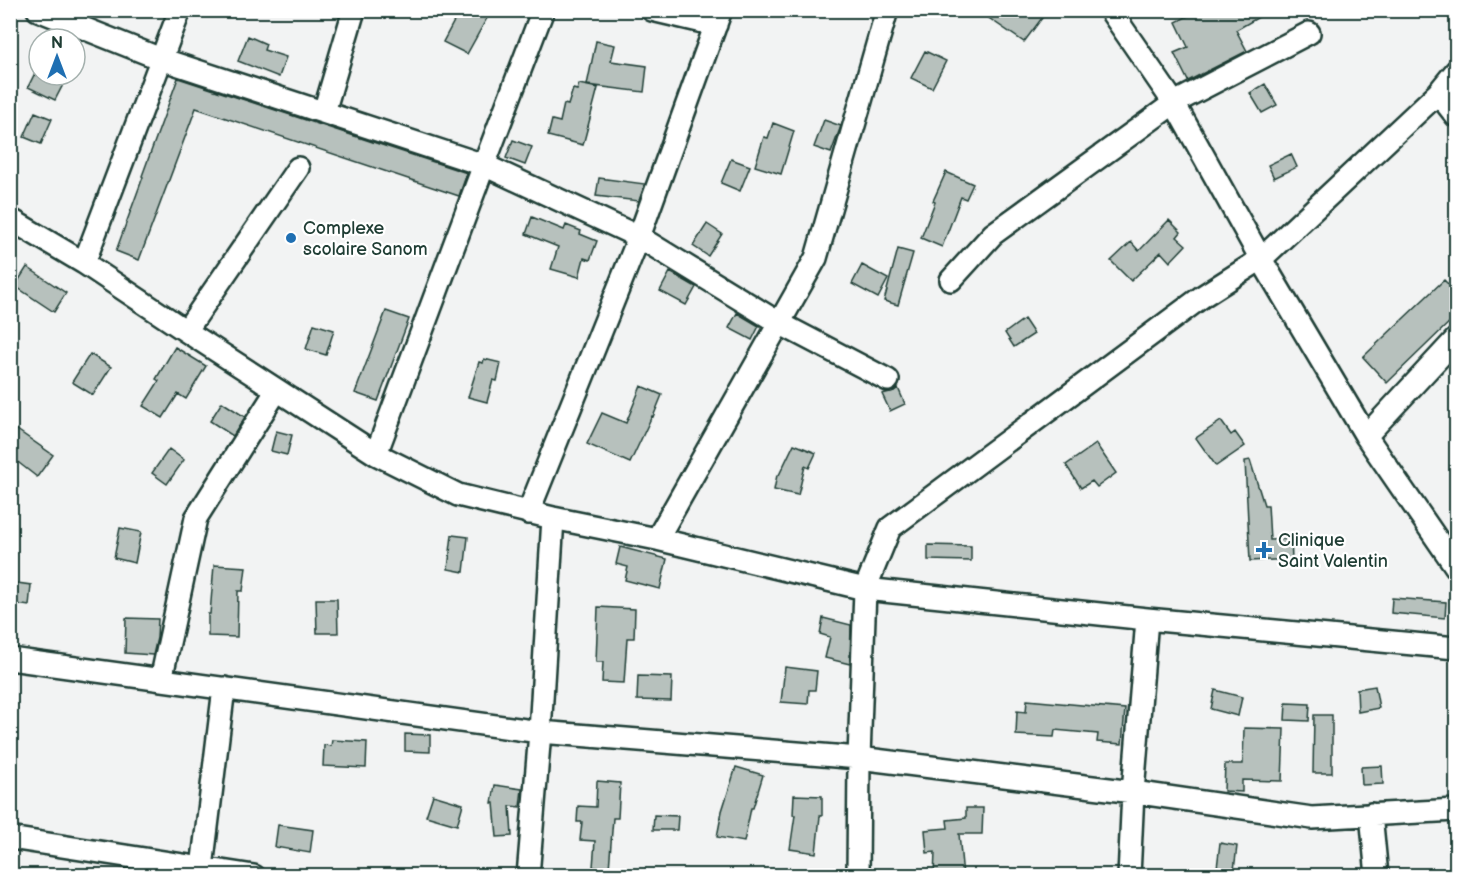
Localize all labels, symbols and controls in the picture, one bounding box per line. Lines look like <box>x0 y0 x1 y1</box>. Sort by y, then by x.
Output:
north arrow <box>27 27 87 87</box>
text: N <box>51 34 63 53</box>
place label: Complexe scolaire Sanom <box>303 218 428 260</box>
marker: Complexe scolaire Sanom <box>284 231 298 245</box>
place label: Clinique Saint Valentin <box>1278 530 1388 572</box>
marker: Clinique Saint Valentin <box>1255 541 1273 559</box>

